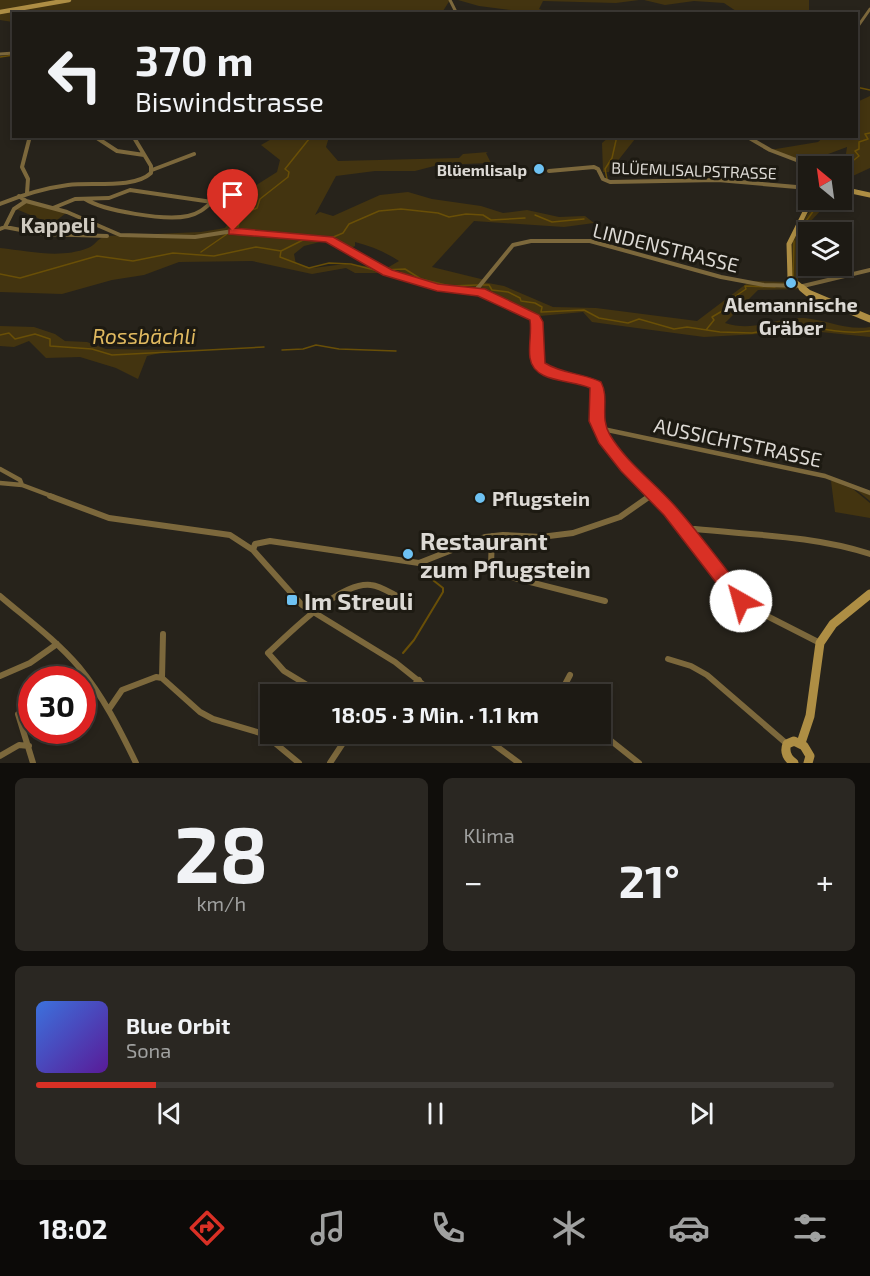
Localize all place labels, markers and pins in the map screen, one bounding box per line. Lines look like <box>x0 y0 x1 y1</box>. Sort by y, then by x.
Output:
place label: Blüemlisalp <box>437 160 527 179</box>
marker: Blüemlisalp <box>532 162 546 176</box>
pin <box>207 169 258 231</box>
marker: Alemannische Gräber <box>784 276 798 290</box>
place label: Alemannische Gräber <box>724 292 858 339</box>
place label: Pflugstein <box>492 486 590 510</box>
marker: Pflugstein <box>473 491 487 505</box>
place label: Restaurant zum Pflugstein <box>420 526 591 583</box>
marker: Restaurant zum Pflugstein <box>401 547 415 561</box>
place label: Im Streuli <box>304 586 413 615</box>
marker: Im Streuli <box>285 593 299 607</box>

